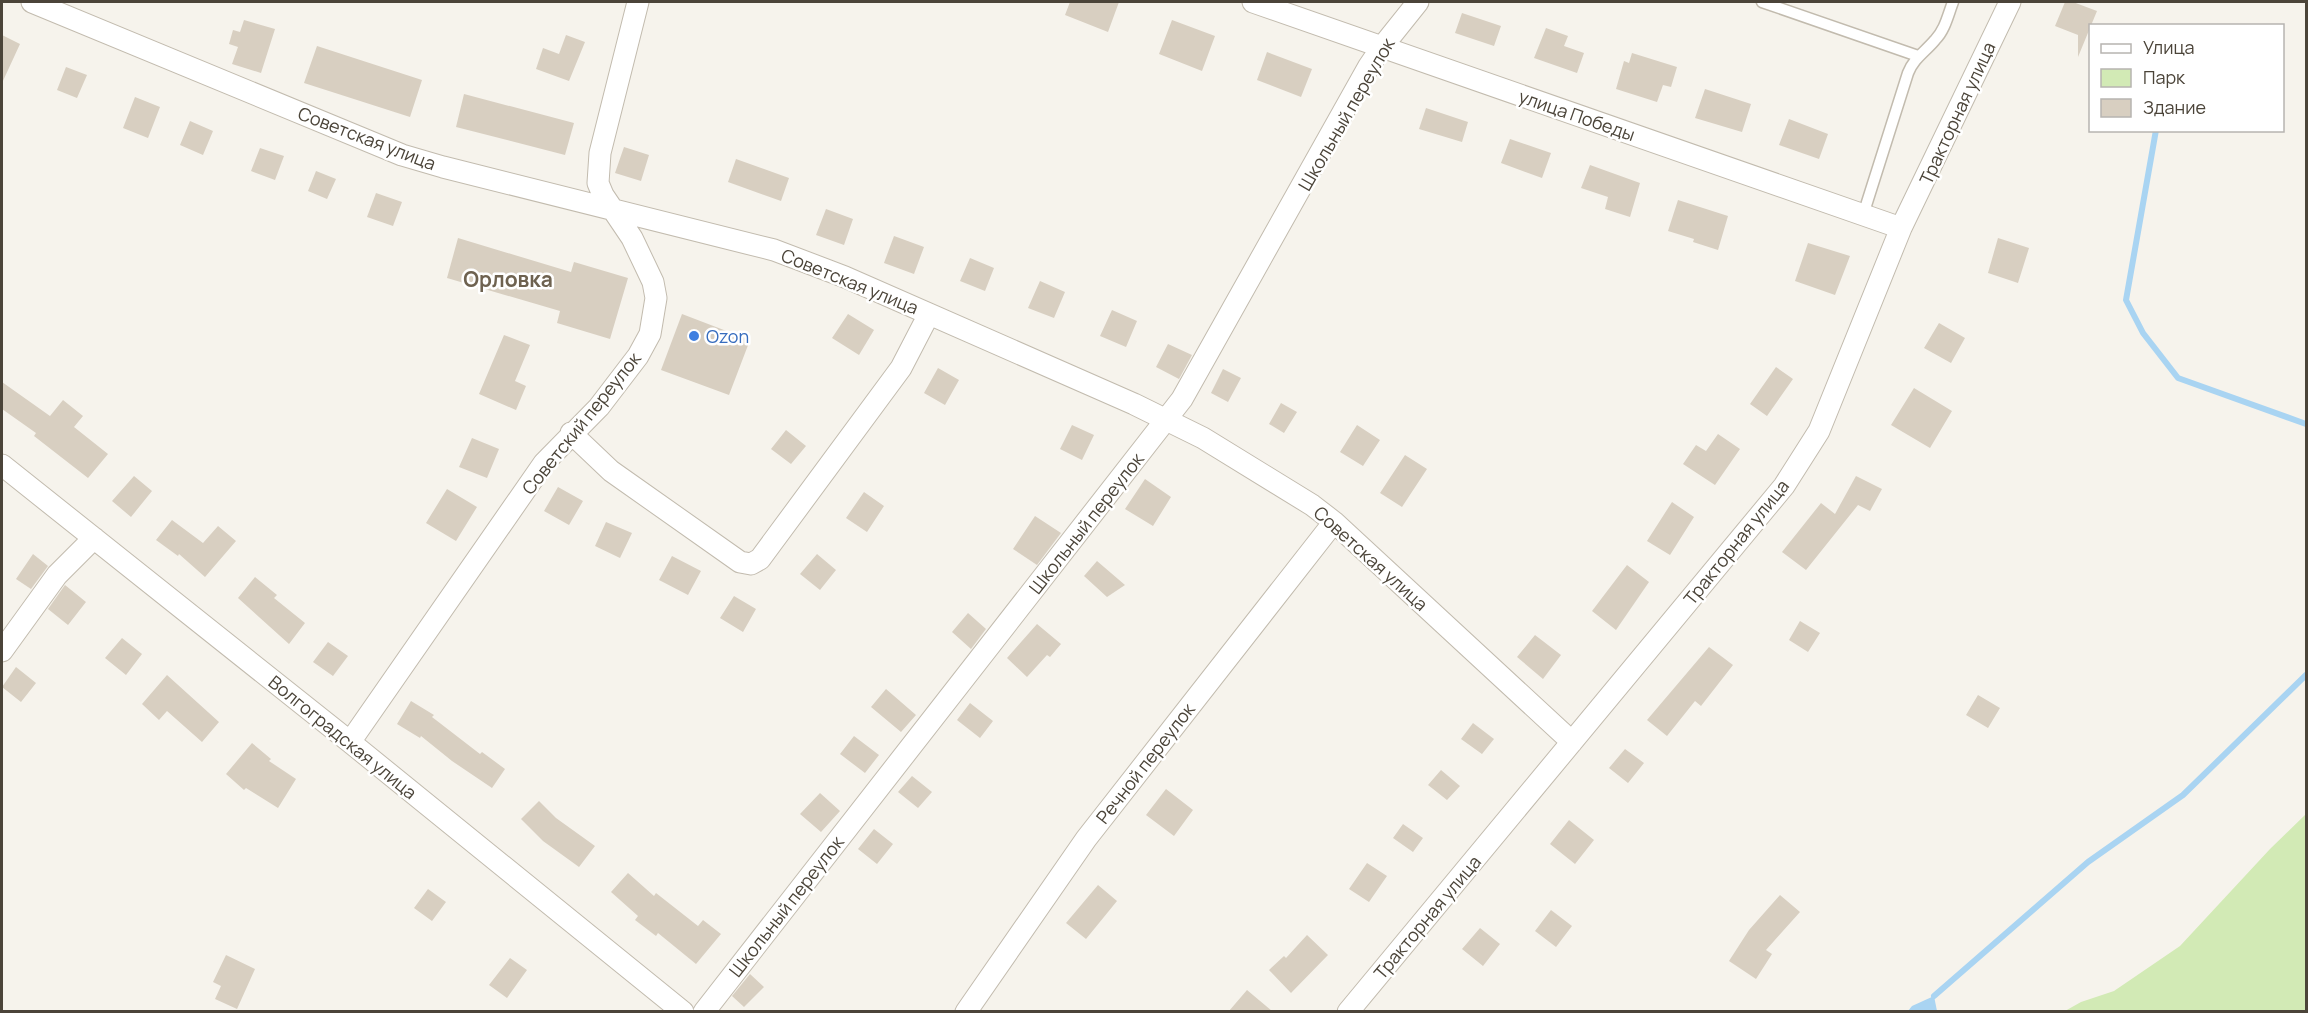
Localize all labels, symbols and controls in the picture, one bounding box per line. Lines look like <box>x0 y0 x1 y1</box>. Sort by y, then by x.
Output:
legend <box>2089 24 2284 132</box>
street label: Школьный переулок <box>1292 32 1400 195</box>
text: Улица <box>2143 35 2195 59</box>
street label: Тракторная улица <box>1913 38 2001 188</box>
text: Парк <box>2143 65 2186 89</box>
street label: улица Победы <box>1516 84 1638 146</box>
text: Здание <box>2143 95 2206 119</box>
street label: Советская улица <box>295 101 439 175</box>
street label: Советская улица <box>778 243 922 319</box>
district label: Орловка <box>463 265 553 293</box>
place label: Ozon <box>706 324 749 348</box>
marker: Ozon <box>687 329 701 343</box>
street label: Советский переулок <box>516 346 646 499</box>
street label: Школьный переулок <box>1023 447 1149 598</box>
street label: Тракторная улица <box>1678 474 1794 610</box>
street label: Советская улица <box>1309 500 1433 616</box>
street label: Волгоградская улица <box>264 670 422 804</box>
street label: Речной переулок <box>1090 697 1200 828</box>
street label: Школьный переулок <box>723 830 849 981</box>
street label: Тракторная улица <box>1368 850 1486 984</box>

